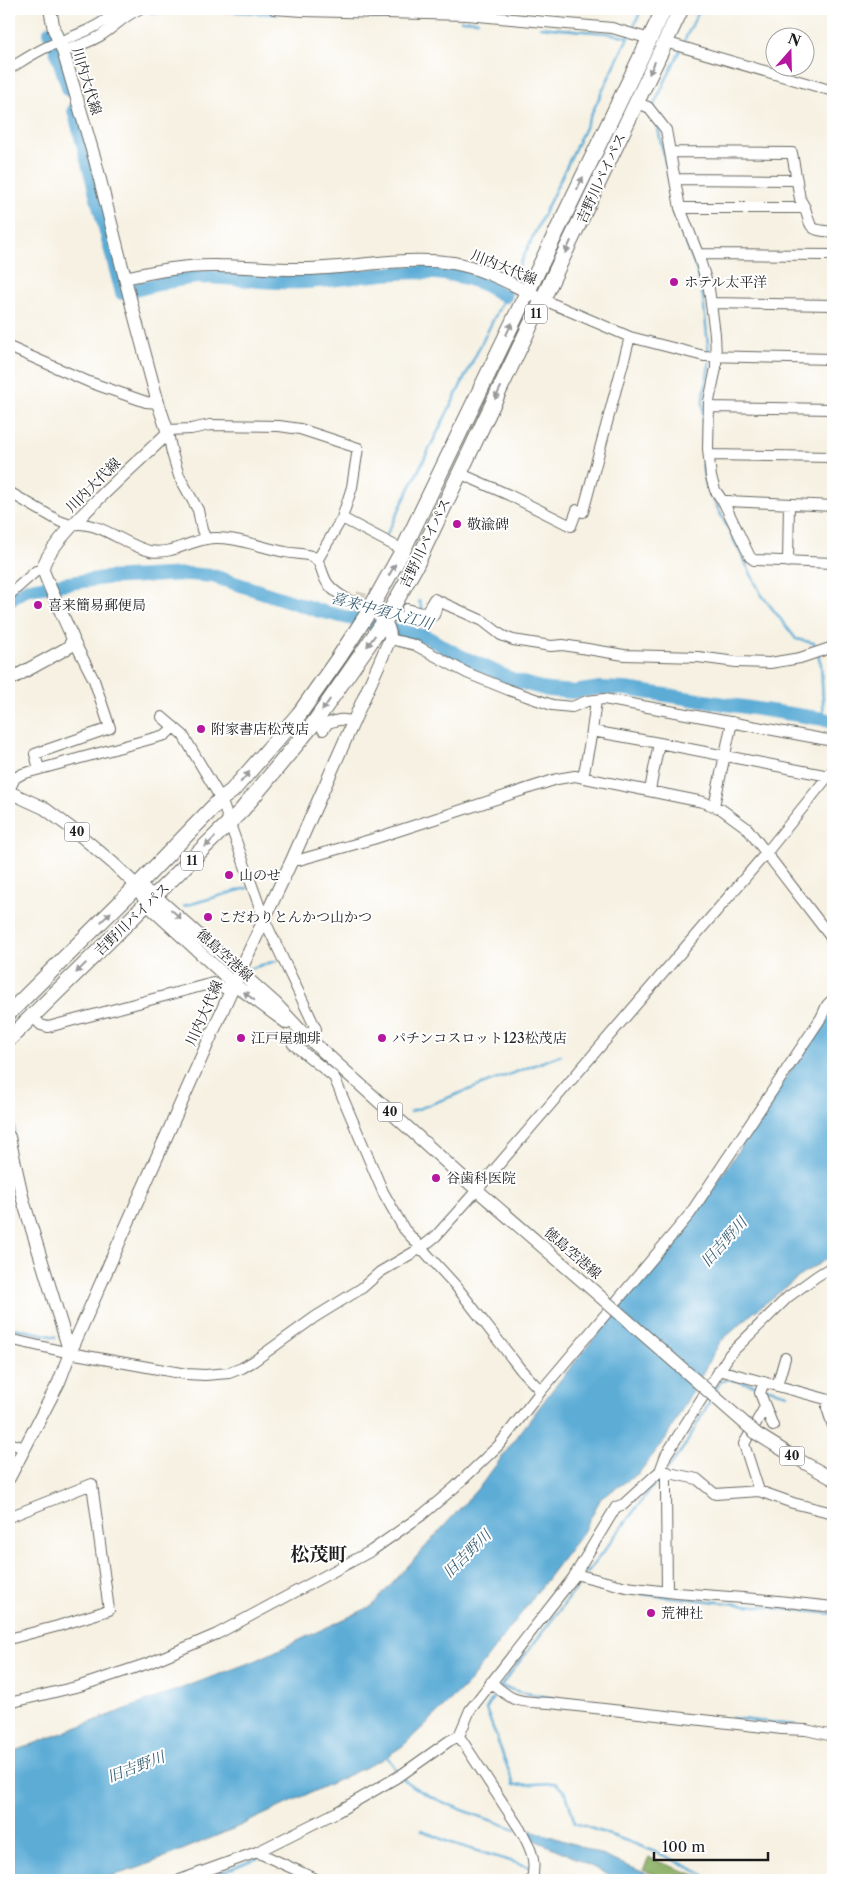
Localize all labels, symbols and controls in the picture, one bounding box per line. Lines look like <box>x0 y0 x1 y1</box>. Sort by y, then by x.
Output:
north arrow <box>764 28 814 78</box>
text: N <box>786 29 803 50</box>
street label: 川内大代線 <box>68 45 106 117</box>
one-way arrow <box>648 61 656 75</box>
street label: 吉野川バイパス <box>572 130 630 226</box>
one-way arrow <box>576 176 584 190</box>
one-way arrow <box>564 240 572 254</box>
street label: 川内大代線 <box>468 246 540 288</box>
place label: ホテル太平洋 <box>684 273 767 291</box>
marker: ホテル太平洋 <box>668 276 680 288</box>
road number: 11 <box>525 304 547 324</box>
one-way arrow <box>505 322 513 337</box>
one-way arrow <box>494 386 502 401</box>
street label: 川内大代線 <box>62 454 124 516</box>
street label: 吉野川バイパス <box>395 495 455 591</box>
place label: 敬渝碑 <box>467 515 509 533</box>
marker: 敬渝碑 <box>451 518 463 530</box>
one-way arrow <box>388 563 396 577</box>
water label: 喜来中須入江川 <box>329 588 437 634</box>
place label: 喜来簡易郵便局 <box>48 596 146 614</box>
marker: 喜来簡易郵便局 <box>32 599 44 611</box>
one-way arrow <box>366 634 376 648</box>
one-way arrow <box>321 698 331 712</box>
place label: 附家書店松茂店 <box>211 720 309 738</box>
marker: 附家書店松茂店 <box>195 723 207 735</box>
one-way arrow <box>239 771 250 784</box>
road number: 40 <box>64 822 90 842</box>
one-way arrow <box>205 836 217 848</box>
road number: 11 <box>181 851 203 870</box>
place label: 山のせ <box>239 866 281 884</box>
marker: 山のせ <box>223 869 235 881</box>
street label: 吉野川バイパス <box>91 879 173 959</box>
one-way arrow <box>169 908 181 920</box>
place label: こだわりとんかつ山かつ <box>218 908 372 926</box>
one-way arrow <box>100 911 112 923</box>
marker: こだわりとんかつ山かつ <box>202 911 214 923</box>
street label: 徳島空港線 <box>193 925 257 985</box>
one-way arrow <box>76 962 88 974</box>
street label: 川内大代線 <box>182 977 226 1049</box>
one-way arrow <box>243 991 256 1002</box>
place label: 江戸屋珈琲 <box>251 1029 321 1047</box>
place label: パチンコスロット123松茂店 <box>392 1029 567 1047</box>
marker: 江戸屋珈琲 <box>235 1032 247 1044</box>
marker: パチンコスロット123松茂店 <box>376 1032 388 1044</box>
road number: 40 <box>378 1102 402 1122</box>
place label: 谷歯科医院 <box>446 1169 516 1187</box>
marker: 谷歯科医院 <box>430 1172 442 1184</box>
water label: 旧吉野川 <box>696 1212 752 1270</box>
street label: 徳島空港線 <box>541 1223 605 1283</box>
road number: 40 <box>780 1446 804 1465</box>
water label: 旧吉野川 <box>439 1524 496 1582</box>
district label: 松茂町 <box>290 1543 348 1566</box>
place label: 荒神社 <box>661 1604 703 1622</box>
marker: 荒神社 <box>645 1607 657 1619</box>
water label: 旧吉野川 <box>104 1746 169 1786</box>
scale bar <box>654 1829 768 1861</box>
text: 100 m <box>662 1837 705 1856</box>

